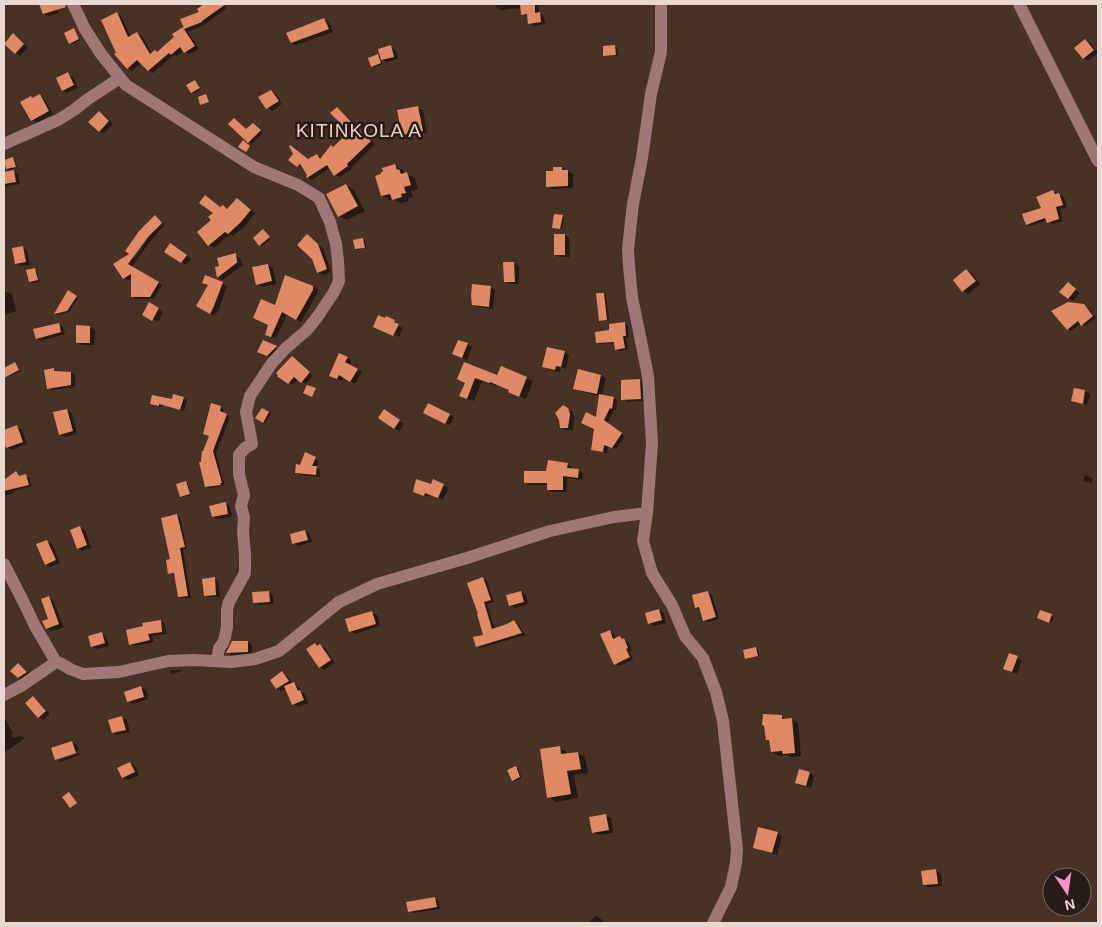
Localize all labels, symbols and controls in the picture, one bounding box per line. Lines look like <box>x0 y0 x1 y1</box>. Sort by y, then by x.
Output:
district label: KITINKOLA A <box>296 120 422 141</box>
north arrow <box>1042 867 1092 917</box>
text: N <box>1063 896 1077 914</box>

